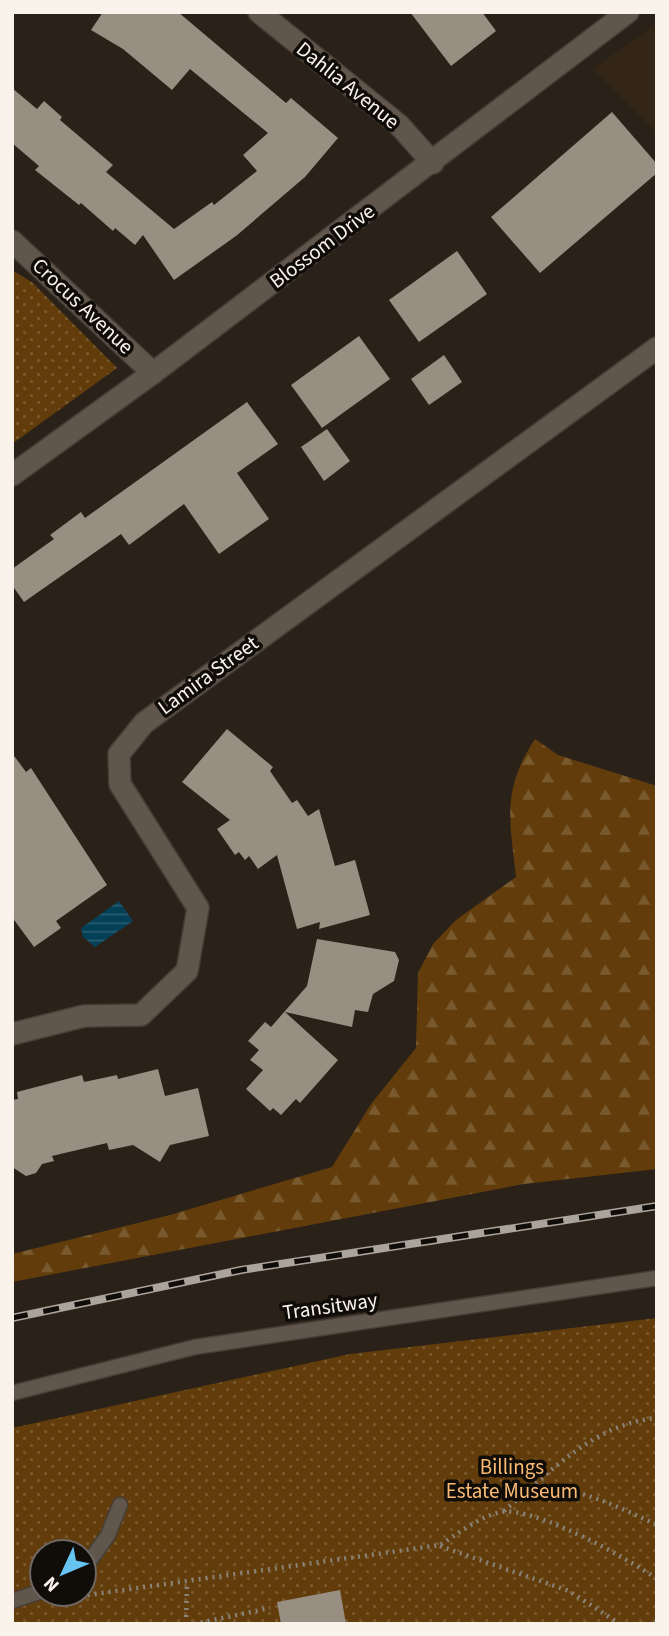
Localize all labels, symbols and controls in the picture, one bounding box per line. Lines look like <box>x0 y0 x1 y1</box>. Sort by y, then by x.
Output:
street label: Dahlia Avenue <box>290 34 406 136</box>
street label: Blossom Drive <box>263 196 381 296</box>
street label: Crocus Avenue <box>26 251 140 361</box>
street label: Lamira Street <box>152 628 264 722</box>
street label: Transitway <box>281 1284 380 1327</box>
park label: Billings Estate Museum <box>446 1452 578 1506</box>
north arrow <box>28 1538 98 1608</box>
text: N <box>38 1570 66 1598</box>

